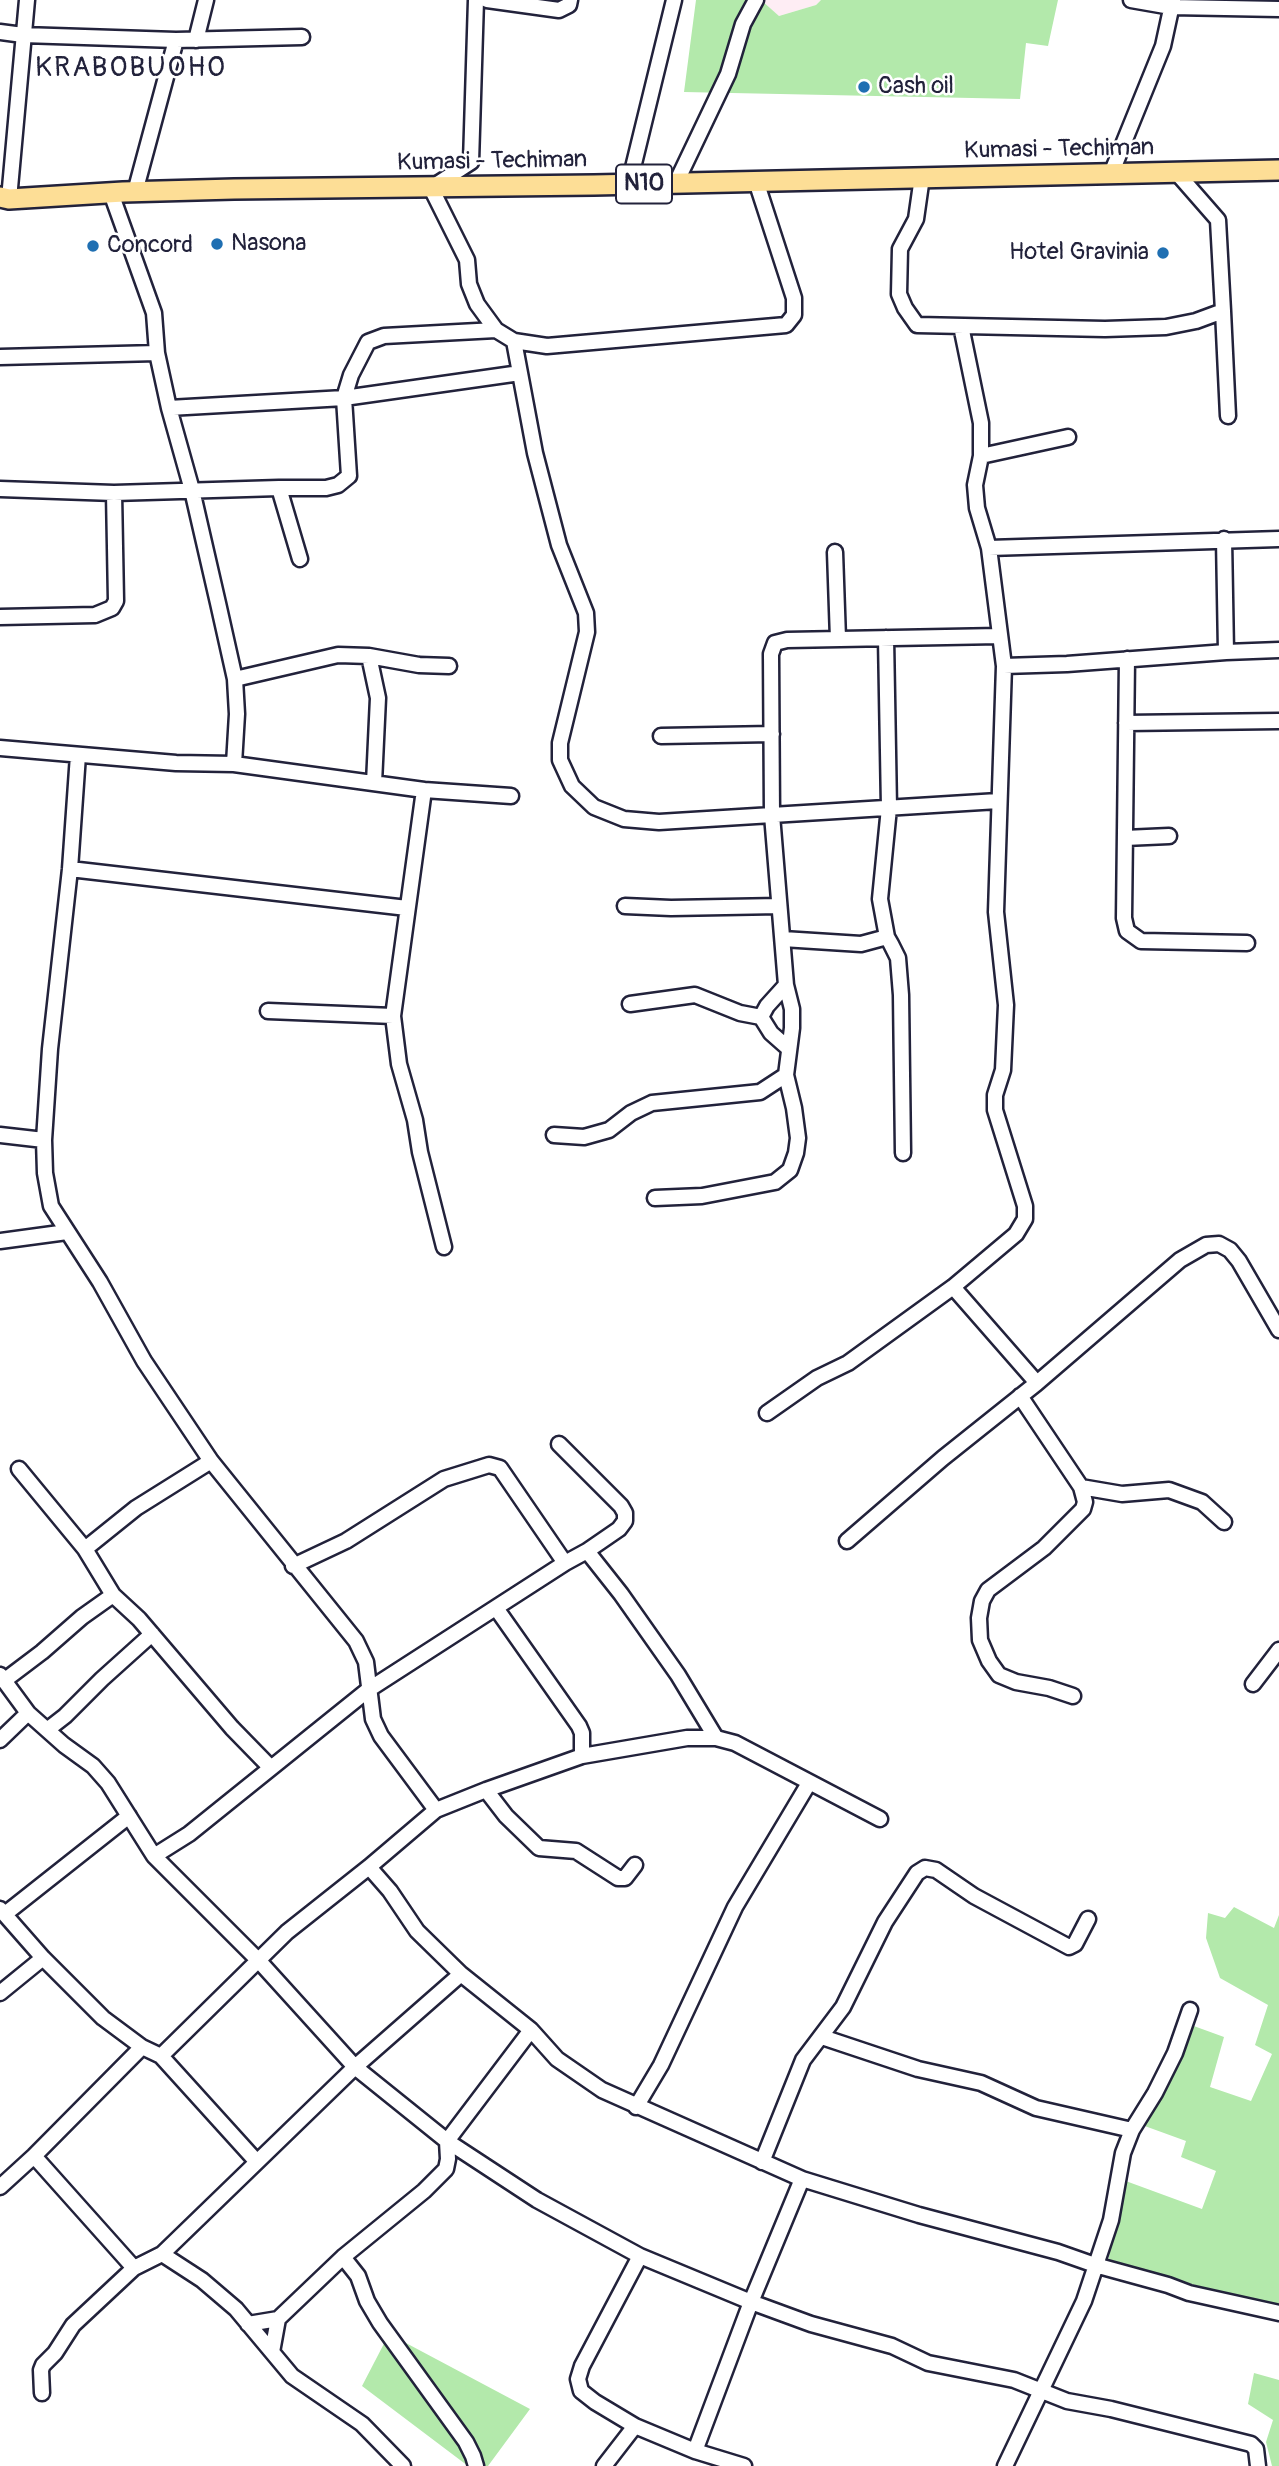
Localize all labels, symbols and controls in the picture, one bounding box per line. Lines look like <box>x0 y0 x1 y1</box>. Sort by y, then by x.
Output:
district label: KRABOBUOHO <box>36 52 226 86</box>
place label: Cash oil <box>878 73 954 101</box>
marker: Cash oil <box>856 79 872 95</box>
street label: Kumasi - Techiman <box>964 134 1154 166</box>
street label: Kumasi - Techiman <box>397 146 587 178</box>
road number: N10 <box>616 164 672 204</box>
place label: Nasona <box>231 230 307 258</box>
place label: Concord <box>107 232 193 260</box>
marker: Nasona <box>209 236 225 252</box>
marker: Concord <box>85 238 101 254</box>
place label: Hotel Gravinia <box>1009 239 1149 267</box>
marker: Hotel Gravinia <box>1155 245 1171 261</box>

